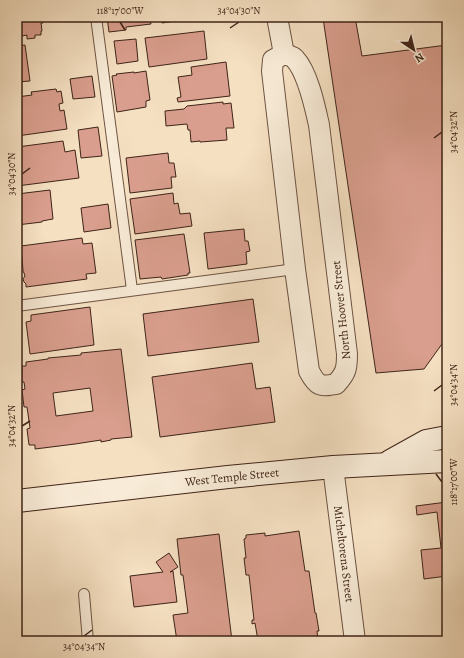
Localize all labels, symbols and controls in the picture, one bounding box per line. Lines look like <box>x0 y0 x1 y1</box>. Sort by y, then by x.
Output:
text: 118°17'00"W <box>96 4 144 17</box>
text: 34°04'30"N <box>218 4 261 17</box>
north arrow <box>394 30 434 70</box>
text: N <box>412 49 427 66</box>
text: 34°04'32"N <box>447 111 460 153</box>
text: 34°04'30"N <box>5 153 18 196</box>
street label: North Hoover Street <box>328 260 354 360</box>
text: 34°04'34"N <box>447 364 460 406</box>
text: 34°04'32"N <box>5 405 18 447</box>
text: 118°17'00"W <box>447 458 460 506</box>
street label: West Temple Street <box>183 464 280 490</box>
street label: Micheltorena Street <box>330 505 358 603</box>
text: 34°04'34"N <box>63 640 105 653</box>

